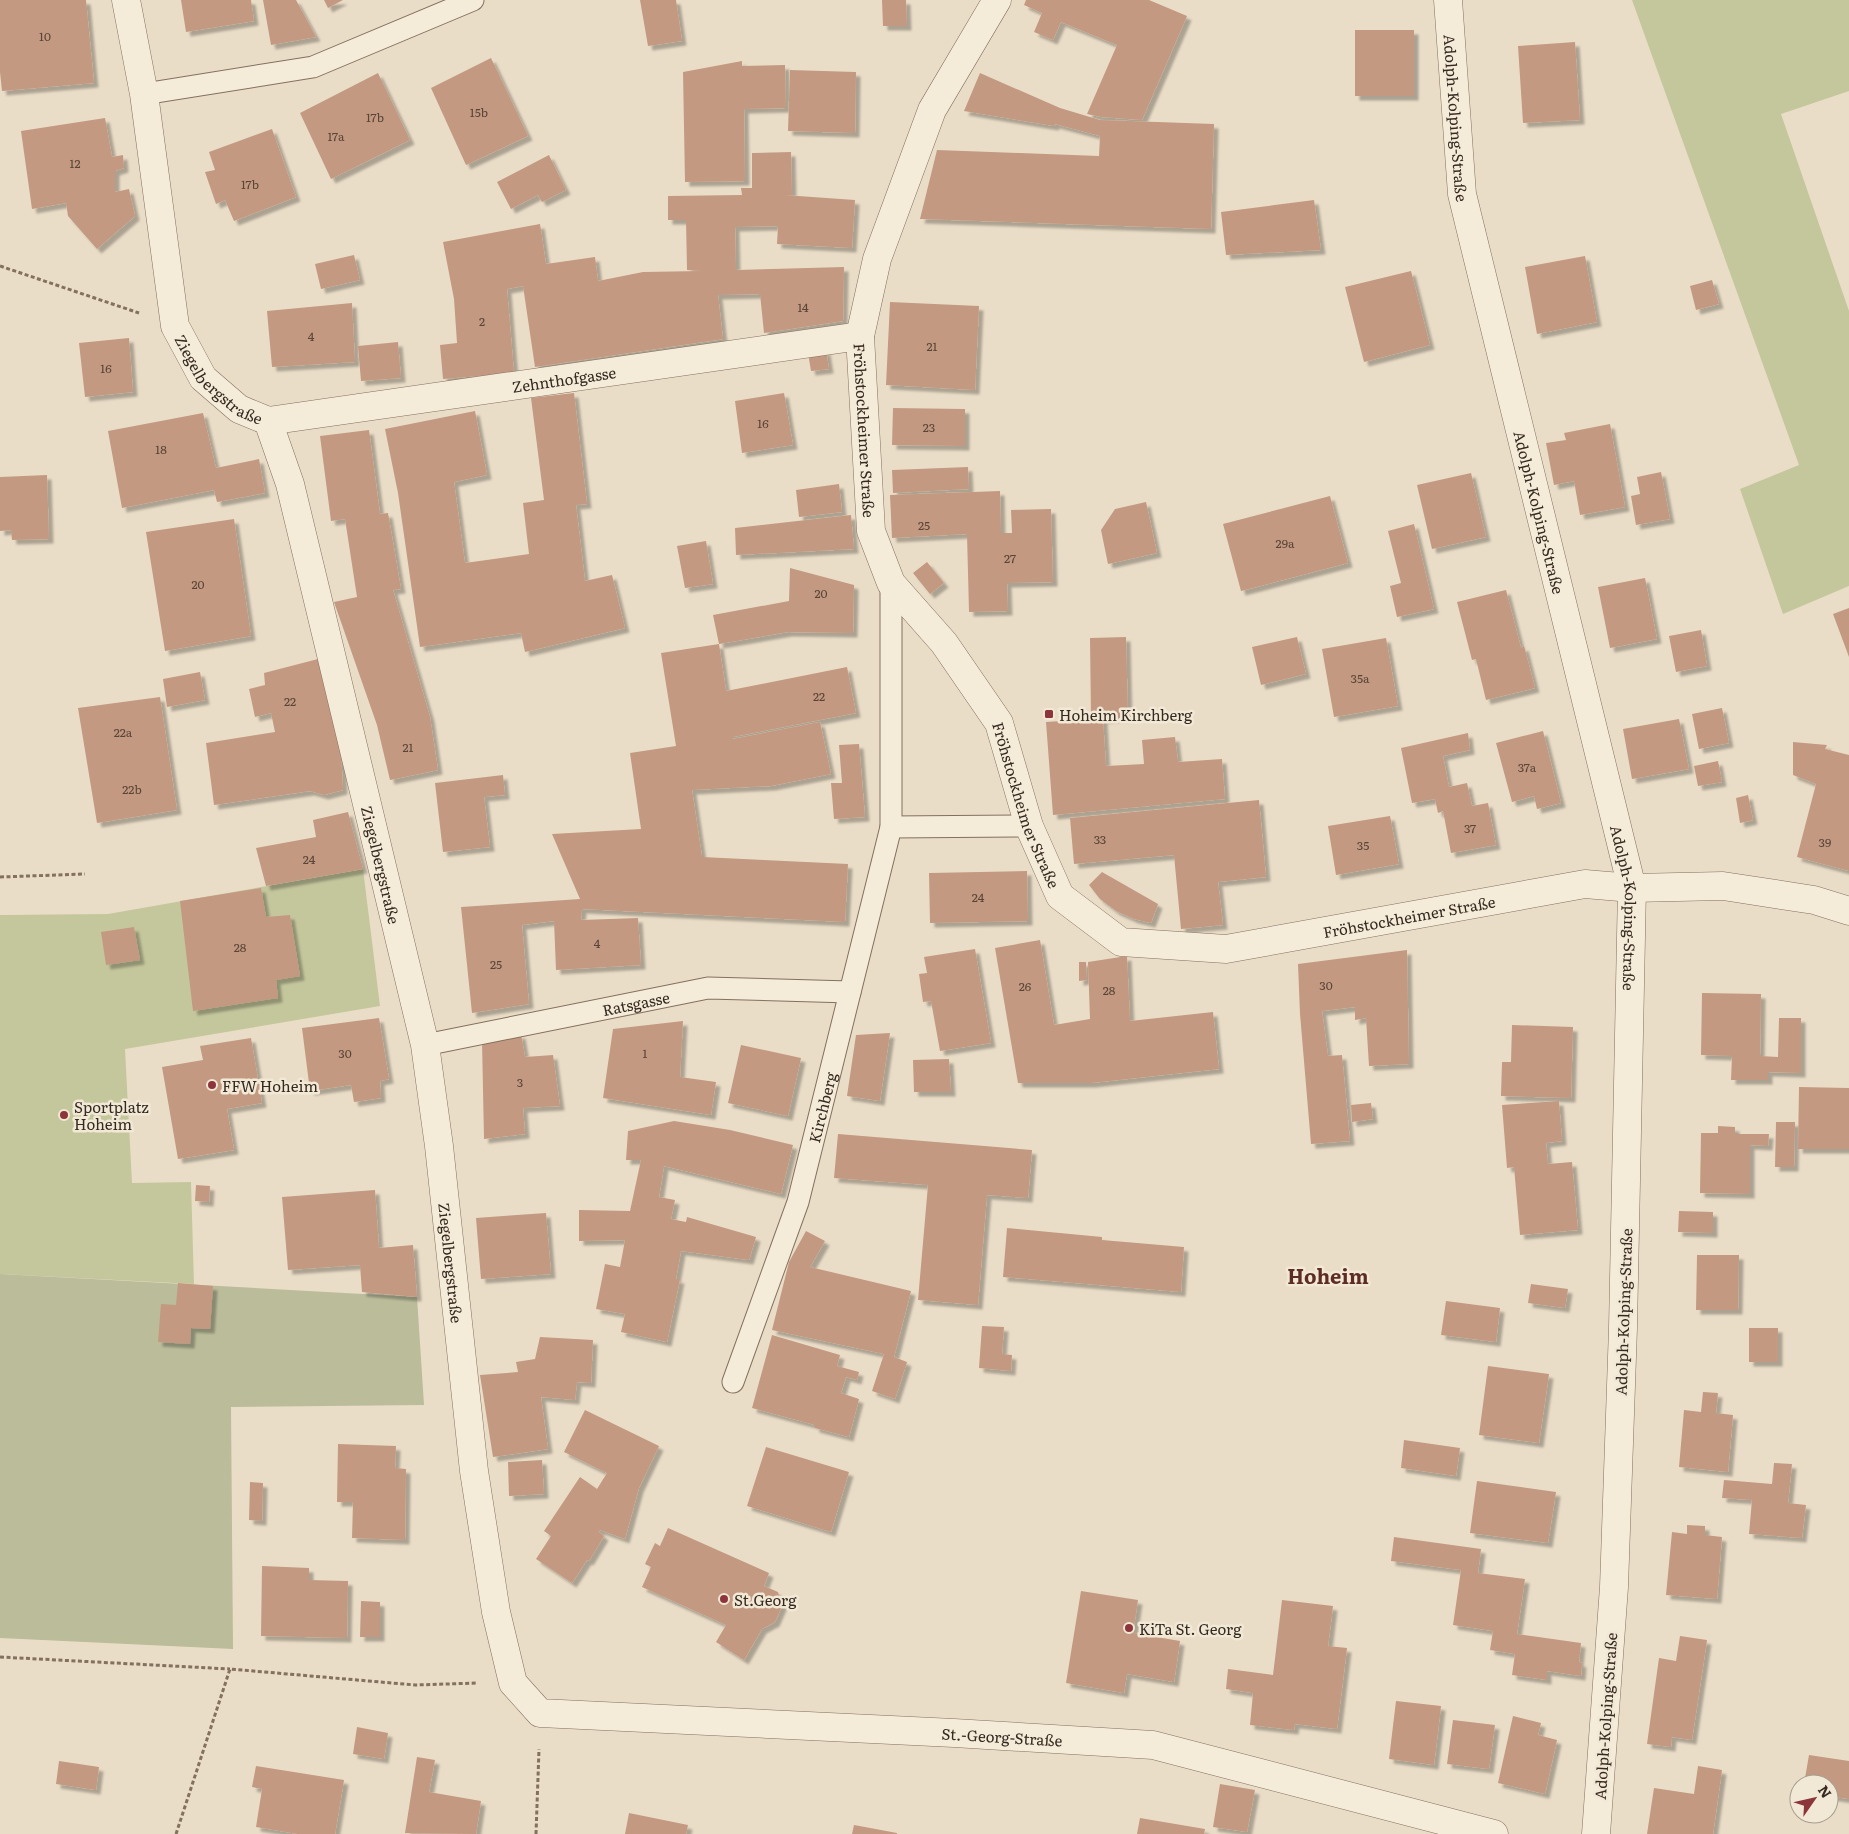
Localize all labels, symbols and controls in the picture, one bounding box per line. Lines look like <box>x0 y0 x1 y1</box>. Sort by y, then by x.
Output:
house number: 10 <box>39 27 51 45</box>
street label: Adolph-Kolping-Straße <box>1439 33 1475 204</box>
house number: 15b <box>470 103 488 121</box>
house number: 17b <box>366 108 384 126</box>
house number: 17a <box>327 127 345 145</box>
house number: 12 <box>70 154 80 172</box>
house number: 17b <box>241 175 259 193</box>
house number: 14 <box>797 298 809 316</box>
house number: 2 <box>479 312 485 330</box>
house number: 4 <box>308 327 315 345</box>
street label: Ziegelbergstraße <box>170 330 267 429</box>
house number: 21 <box>927 337 938 355</box>
street label: Fröhstockheimer Straße <box>849 342 882 519</box>
house number: 16 <box>100 359 112 377</box>
street label: Zehnthofgasse <box>510 360 618 397</box>
house number: 16 <box>757 414 769 432</box>
house number: 23 <box>923 418 935 436</box>
street label: Adolph-Kolping-Straße <box>1509 428 1571 596</box>
house number: 18 <box>155 440 167 458</box>
house number: 25 <box>918 516 930 534</box>
house number: 29a <box>1276 534 1295 552</box>
house number: 27 <box>1004 549 1016 567</box>
house number: 20 <box>191 575 205 593</box>
house number: 20 <box>814 584 828 602</box>
house number: 35a <box>1350 669 1370 687</box>
house number: 22 <box>813 687 825 705</box>
house number: 22 <box>284 692 296 710</box>
place label: Hoheim Kirchberg <box>1059 703 1193 726</box>
marker: Hoheim Kirchberg <box>1043 708 1055 720</box>
street label: Fröhstockheimer Straße <box>988 719 1067 892</box>
house number: 22a <box>114 723 133 741</box>
house number: 21 <box>403 738 414 756</box>
house number: 37a <box>1518 758 1537 776</box>
house number: 22b <box>122 780 142 798</box>
street label: Ziegelbergstraße <box>356 803 407 926</box>
house number: 37 <box>1464 819 1476 837</box>
street label: Adolph-Kolping-Straße <box>1605 822 1644 991</box>
house number: 33 <box>1094 830 1106 848</box>
house number: 39 <box>1819 833 1831 851</box>
house number: 35 <box>1357 836 1369 854</box>
house number: 24 <box>303 850 316 868</box>
house number: 24 <box>972 888 985 906</box>
street label: Fröhstockheimer Straße <box>1321 889 1497 943</box>
house number: 4 <box>594 934 601 952</box>
house number: 28 <box>234 938 247 956</box>
house number: 25 <box>490 955 502 973</box>
house number: 30 <box>1319 976 1333 994</box>
house number: 26 <box>1019 977 1032 995</box>
house number: 28 <box>1103 981 1116 999</box>
street label: Ratsgasse <box>600 984 672 1021</box>
house number: 30 <box>338 1044 352 1062</box>
house number: 1 <box>643 1044 648 1062</box>
street label: Kirchberg <box>802 1069 842 1145</box>
house number: 3 <box>517 1073 523 1091</box>
place label: FFW Hoheim <box>222 1074 318 1097</box>
marker: FFW Hoheim <box>206 1079 218 1091</box>
place label: Sportplatz Hoheim <box>74 1095 149 1135</box>
marker: Sportplatz Hoheim <box>58 1109 70 1121</box>
street label: Ziegelbergstraße <box>434 1202 470 1324</box>
street label: Adolph-Kolping-Straße <box>1609 1228 1637 1396</box>
district label: Hoheim <box>1287 1260 1369 1290</box>
place label: St.Georg <box>734 1588 797 1611</box>
marker: St.Georg <box>718 1593 730 1605</box>
place label: KiTa St. Georg <box>1139 1617 1242 1640</box>
marker: KiTa St. Georg <box>1123 1622 1135 1634</box>
street label: Adolph-Kolping-Straße <box>1588 1631 1622 1800</box>
street label: St.-Georg-Straße <box>941 1721 1063 1751</box>
north arrow <box>1789 1774 1839 1824</box>
text: N <box>1814 1781 1837 1802</box>

